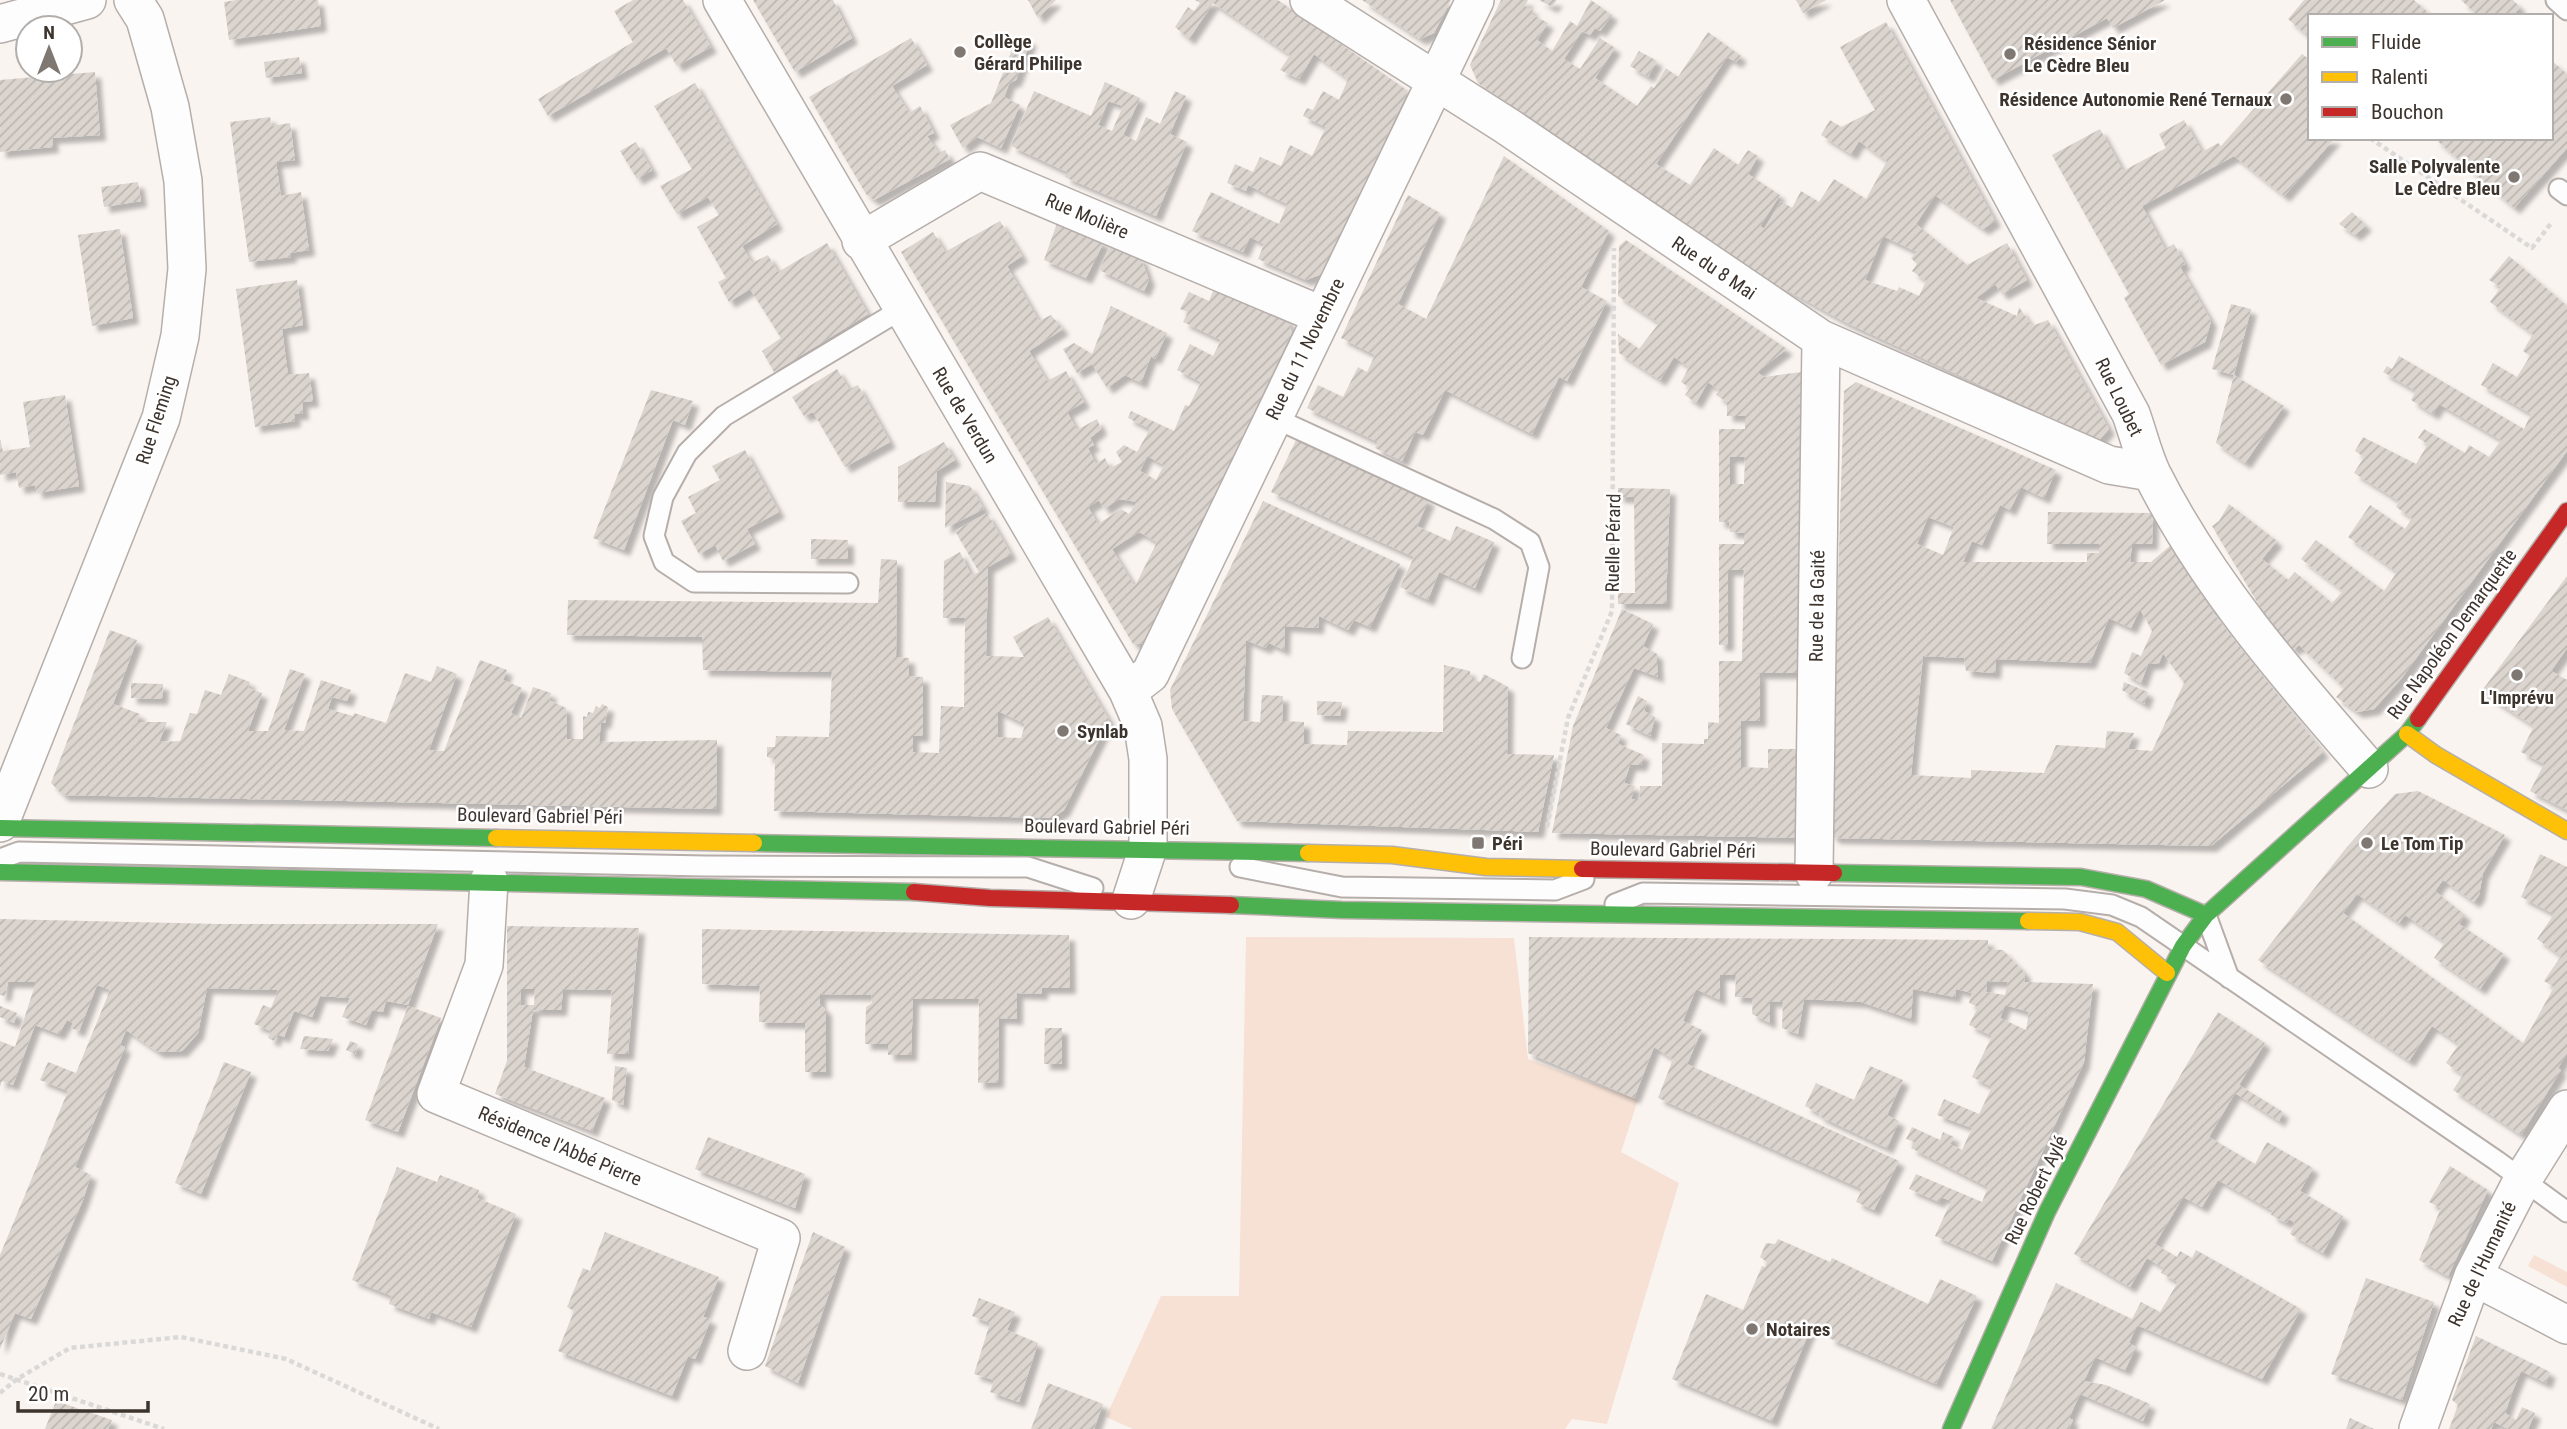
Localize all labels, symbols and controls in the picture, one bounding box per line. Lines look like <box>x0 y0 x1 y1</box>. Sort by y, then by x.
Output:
north arrow <box>14 14 84 84</box>
legend <box>2308 14 2553 140</box>
text: N <box>43 21 55 44</box>
place label: Collège Gérard Philipe <box>974 30 1082 75</box>
text: Fluide <box>2371 30 2421 54</box>
place label: Résidence Sénior Le Cèdre Bleu <box>2024 32 2156 77</box>
marker: Collège Gérard Philipe <box>952 44 968 60</box>
marker: Résidence Sénior Le Cèdre Bleu <box>2002 46 2018 62</box>
text: Ralenti <box>2371 65 2428 89</box>
place label: Résidence Autonomie René Ternaux <box>1999 88 2272 111</box>
marker: Résidence Autonomie René Ternaux <box>2278 91 2294 107</box>
text: Bouchon <box>2371 100 2444 124</box>
place label: Salle Polyvalente Le Cèdre Bleu <box>2369 155 2500 200</box>
marker: Salle Polyvalente Le Cèdre Bleu <box>2506 169 2522 185</box>
street label: Rue Molière <box>1042 188 1132 244</box>
street label: Rue du 8 Mai <box>1667 231 1761 305</box>
street label: Rue du 11 Novembre <box>1261 274 1349 424</box>
street label: Rue Loubet <box>2090 354 2148 440</box>
street label: Rue de Verdun <box>927 363 1003 467</box>
street label: Rue Fleming <box>131 373 181 467</box>
street label: Ruelle Pérard <box>1601 493 1625 593</box>
street label: Rue Napoléon Demarquette <box>2382 544 2522 724</box>
street label: Rue de la Gaité <box>1805 550 1829 662</box>
marker: L'Imprévu <box>2509 667 2525 683</box>
place label: L'Imprévu <box>2480 686 2554 709</box>
place label: Synlab <box>1077 720 1128 743</box>
marker: Synlab <box>1055 723 1071 739</box>
street label: Boulevard Gabriel Péri <box>457 803 623 829</box>
street label: Boulevard Gabriel Péri <box>1024 814 1190 840</box>
place label: Péri <box>1492 832 1523 855</box>
place label: Le Tom Tip <box>2381 832 2463 855</box>
marker: Péri <box>1470 835 1486 851</box>
marker: Le Tom Tip <box>2359 835 2375 851</box>
street label: Boulevard Gabriel Péri <box>1590 837 1756 863</box>
street label: Résidence l'Abbé Pierre <box>475 1101 645 1191</box>
street label: Rue Robert Aylé <box>2000 1132 2072 1248</box>
street label: Rue de l'Humanité <box>2443 1198 2521 1330</box>
place label: Notaires <box>1766 1318 1831 1341</box>
marker: Notaires <box>1744 1321 1760 1337</box>
scale bar <box>18 1370 147 1414</box>
text: 20 m <box>28 1382 69 1406</box>

